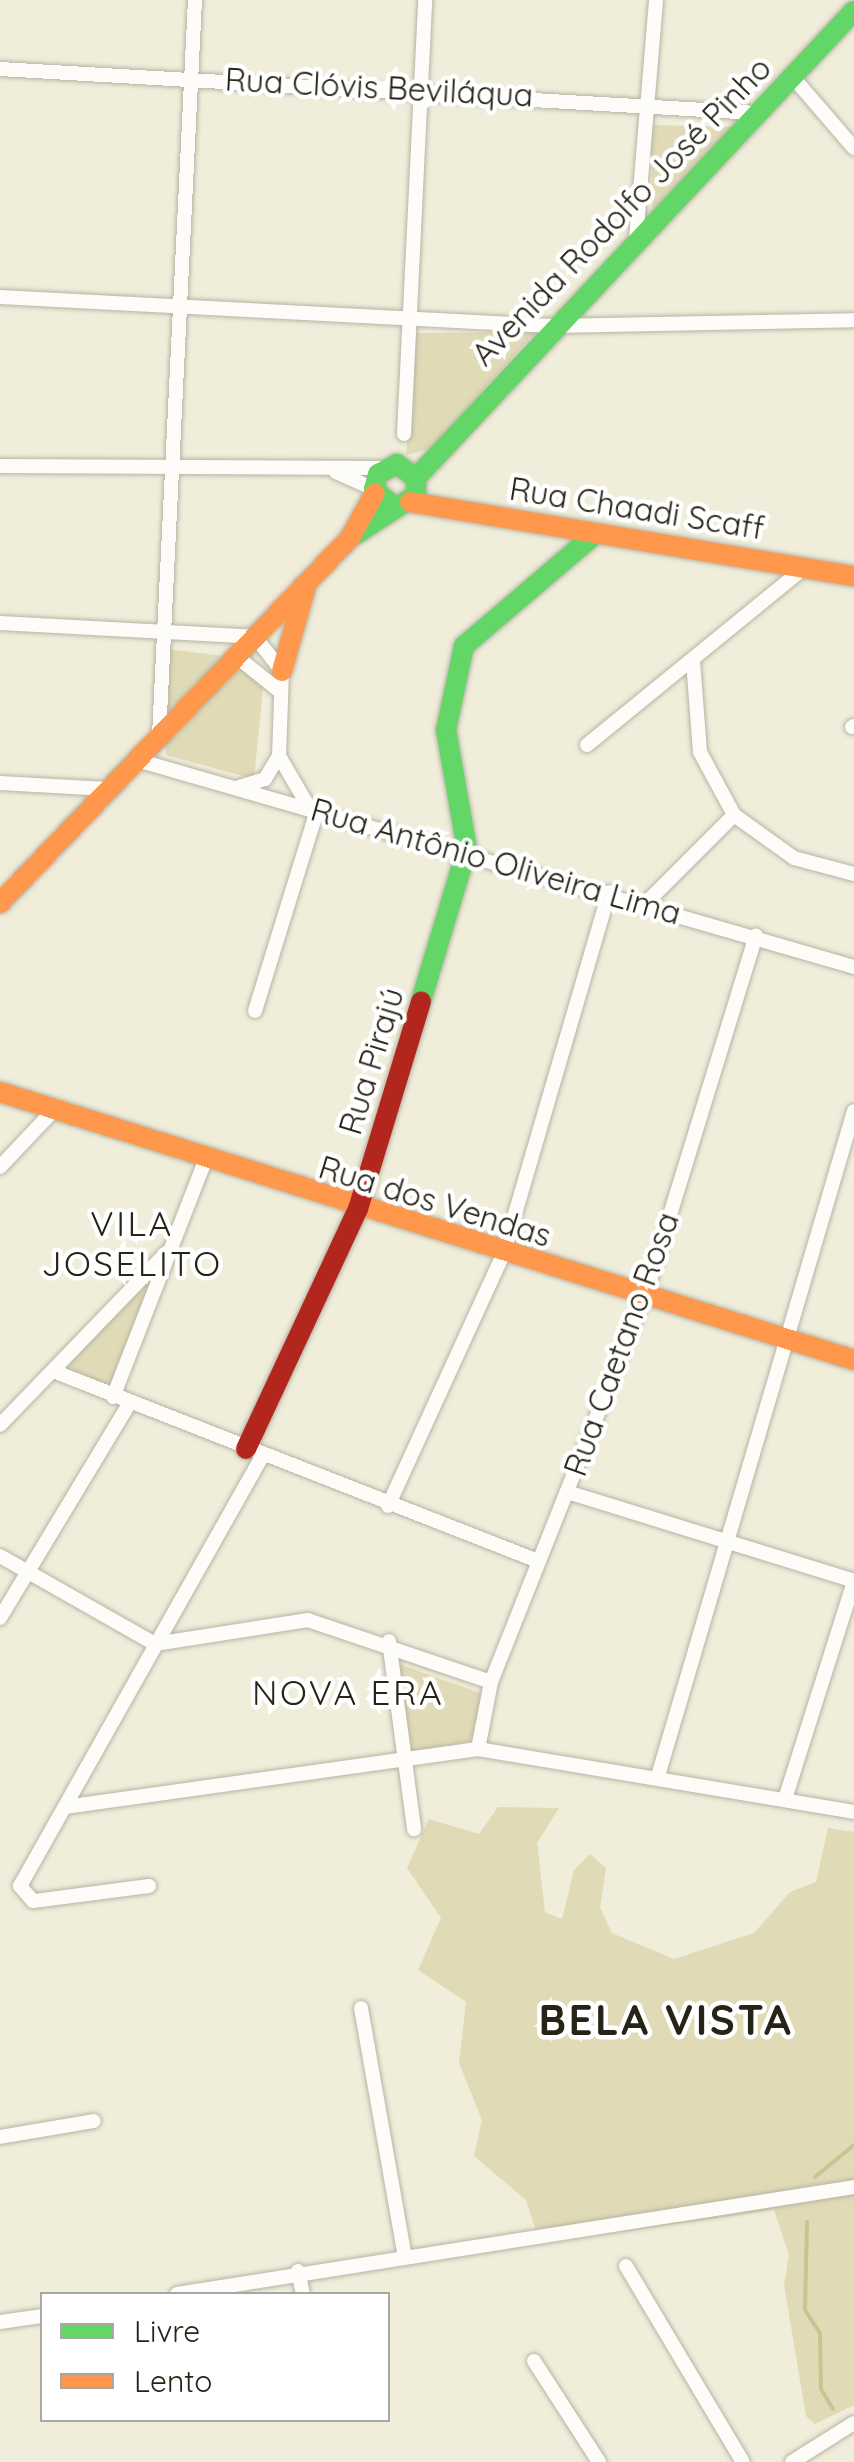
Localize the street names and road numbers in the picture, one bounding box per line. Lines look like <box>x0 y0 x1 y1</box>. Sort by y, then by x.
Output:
street label: Avenida Rodolfo José Pinho <box>463 49 779 373</box>
street label: Rua Clóvis Beviláqua <box>224 60 534 114</box>
street label: Rua Chaadi Scaff <box>507 469 767 547</box>
street label: Rua Antônio Oliveira Lima <box>307 790 685 932</box>
street label: Rua Pirajú <box>330 983 412 1139</box>
street label: Rua dos Vendas <box>314 1147 556 1255</box>
street label: Rua Caetano Rosa <box>555 1207 687 1481</box>

